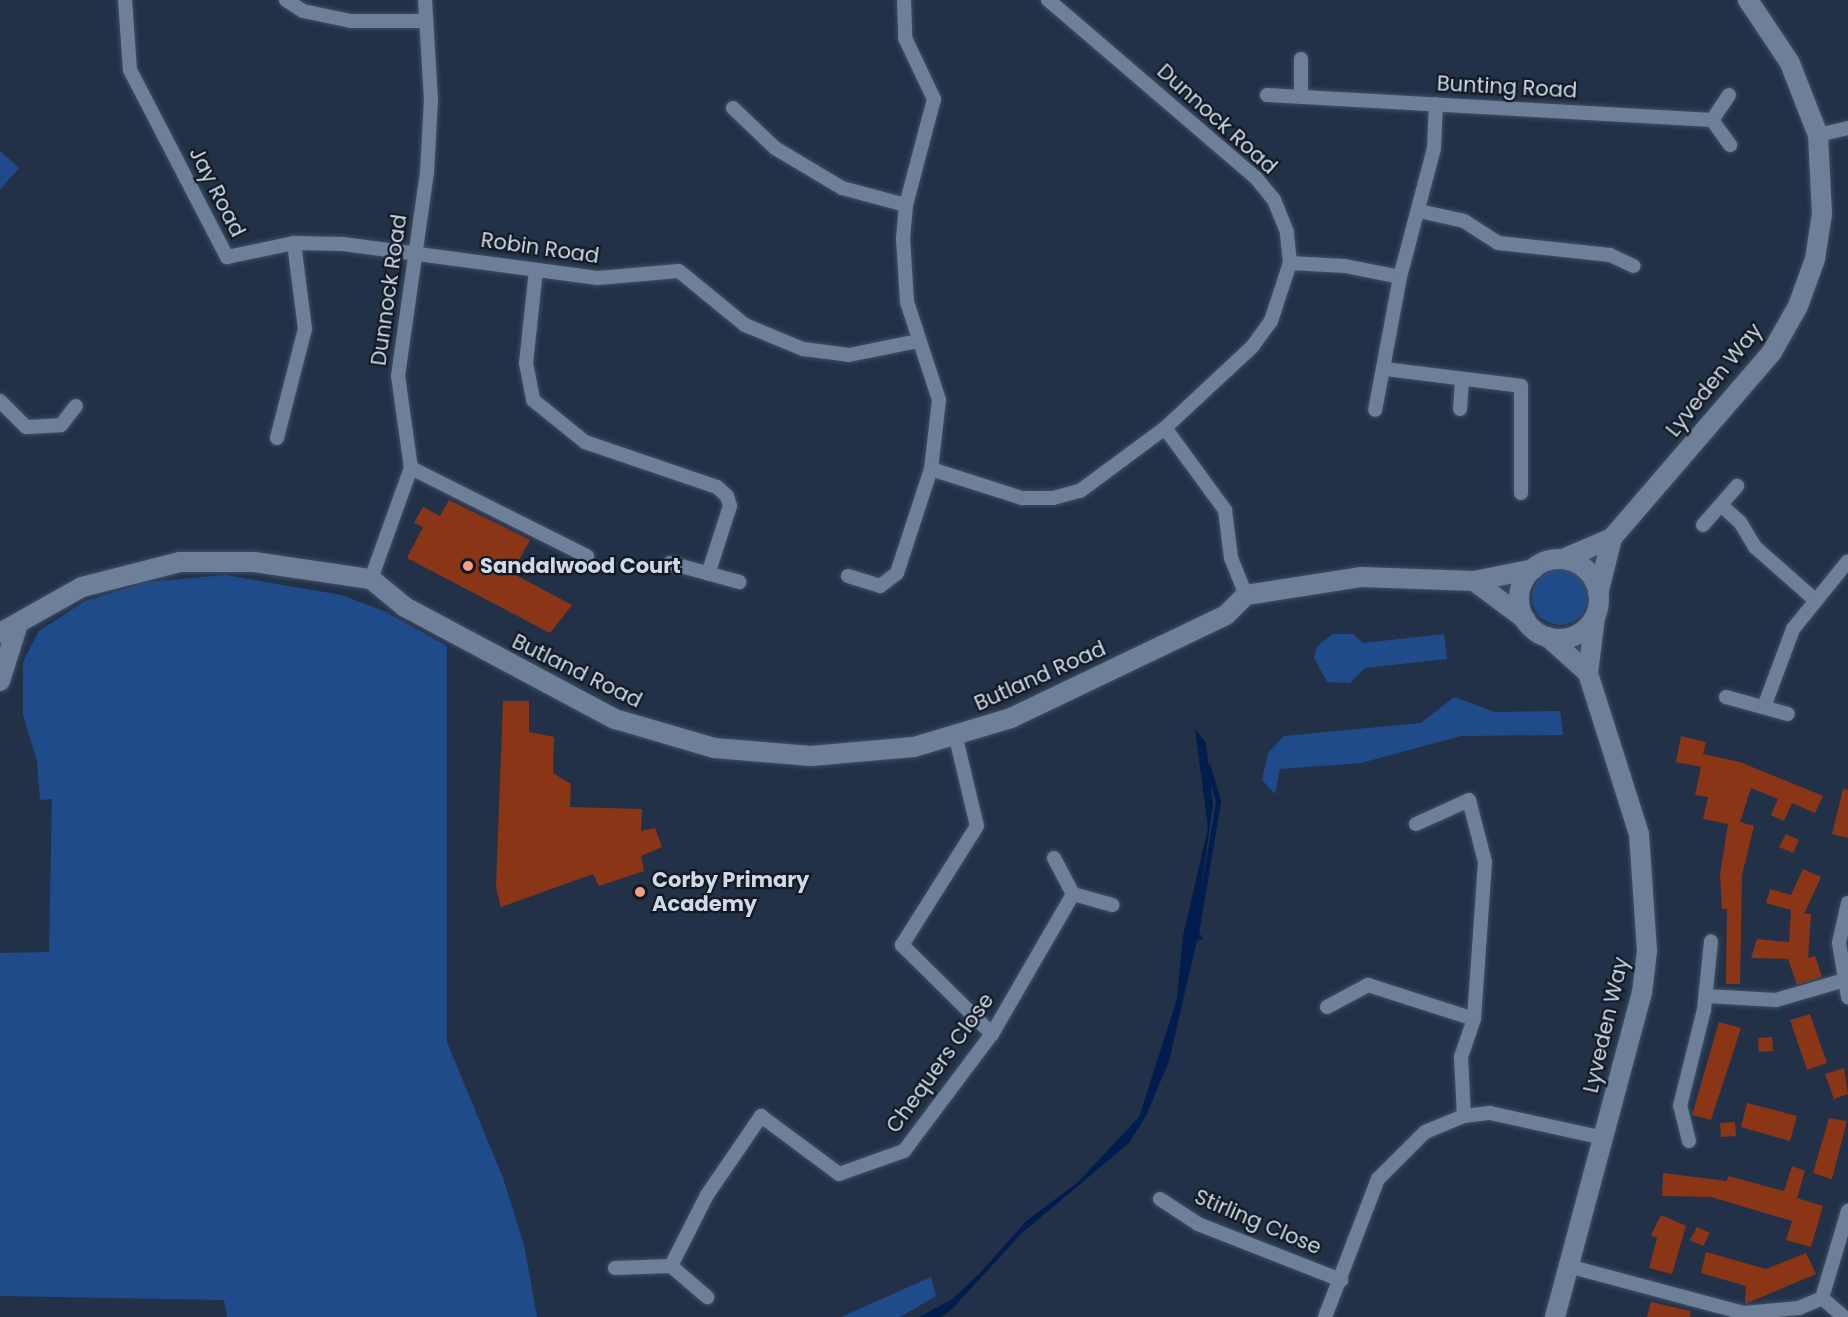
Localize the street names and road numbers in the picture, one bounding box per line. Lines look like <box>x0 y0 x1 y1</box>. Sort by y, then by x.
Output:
street label: Dunnock Road <box>1152 59 1282 179</box>
street label: Bunting Road <box>1436 71 1578 103</box>
street label: Jay Road <box>184 143 250 241</box>
street label: Dunnock Road <box>366 213 412 367</box>
street label: Robin Road <box>479 227 601 269</box>
street label: Lyveden Way <box>1661 318 1767 442</box>
street label: Butland Road <box>508 629 646 713</box>
street label: Butland Road <box>970 636 1110 716</box>
street label: Lyveden Way <box>1578 955 1634 1095</box>
street label: Chequers Close <box>881 988 999 1138</box>
street label: Stirling Close <box>1191 1184 1325 1260</box>

